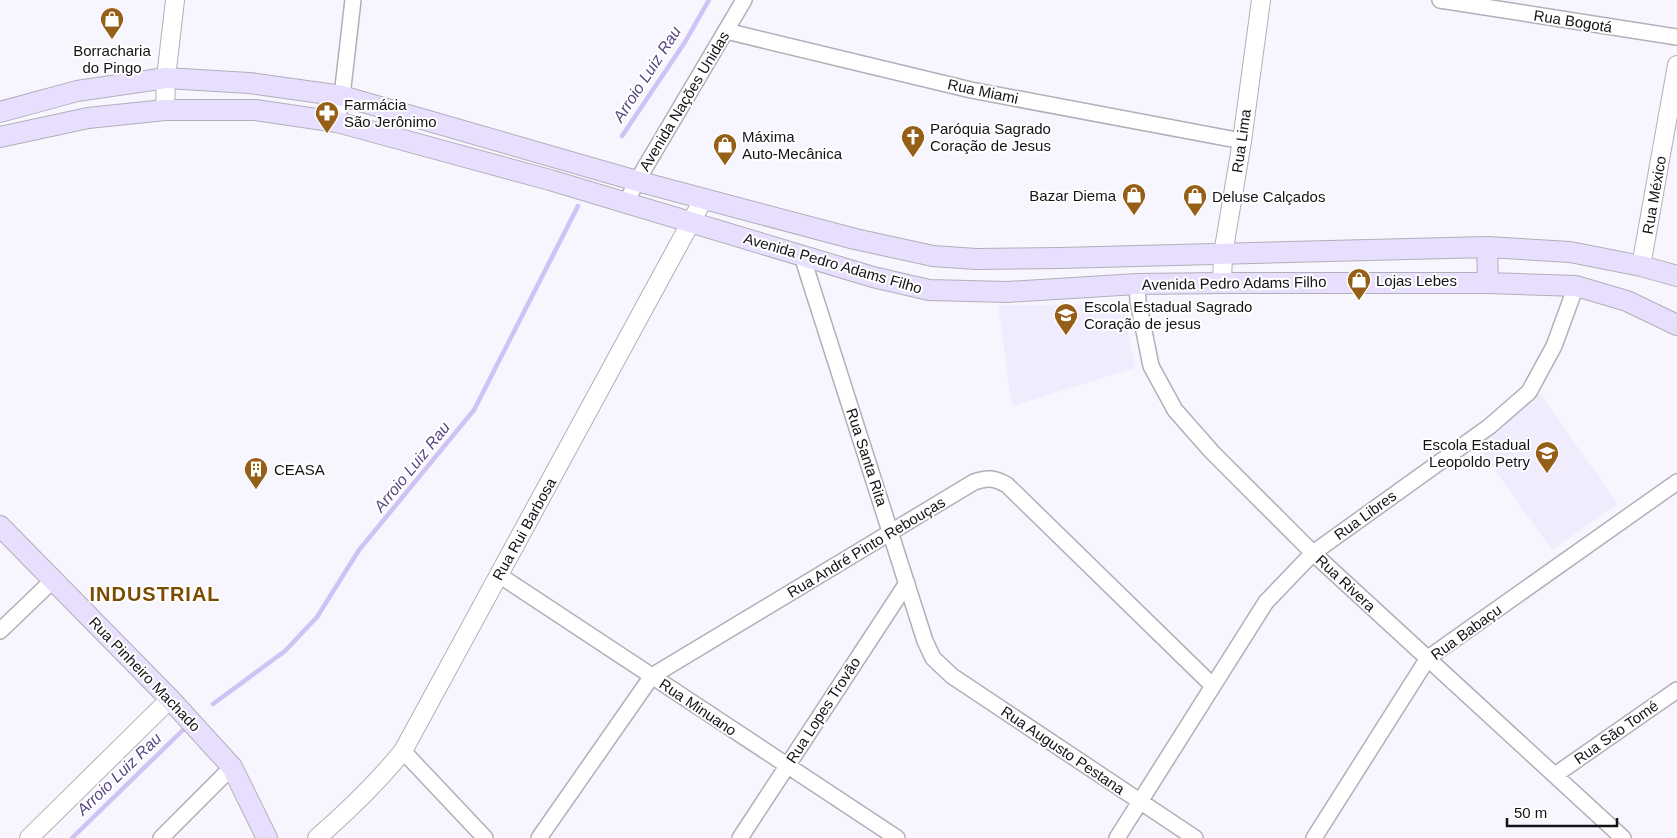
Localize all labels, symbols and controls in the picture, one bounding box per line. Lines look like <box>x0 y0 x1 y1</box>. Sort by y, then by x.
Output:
shop icon: Borracharia do Pingo <box>99 6 125 40</box>
street label: Rua Bogotá <box>1533 6 1614 36</box>
water label: Arroio Luiz Rau <box>609 23 684 126</box>
street label: Avenida Nações Unidas <box>636 28 732 174</box>
place label: Borracharia do Pingo <box>73 42 151 76</box>
street label: Rua Miami <box>946 75 1020 107</box>
place label: Farmácia São Jerônimo <box>344 96 437 130</box>
pharmacy icon: Farmácia São Jerônimo <box>314 100 340 134</box>
street label: Rua Lima <box>1228 107 1254 174</box>
place label: Paróquia Sagrado Coração de Jesus <box>930 120 1051 154</box>
church icon: Paróquia Sagrado Coração de Jesus <box>900 124 926 158</box>
place label: Máxima Auto-Mecânica <box>742 128 843 162</box>
shop icon: Máxima Auto-Mecânica <box>712 132 738 166</box>
street label: Rua México <box>1639 155 1669 235</box>
shop icon: Bazar Diema <box>1121 182 1147 216</box>
shop icon: Deluse Calçados <box>1182 183 1208 217</box>
place label: Bazar Diema <box>1029 187 1117 204</box>
place label: Deluse Calçados <box>1212 188 1325 205</box>
street label: Avenida Pedro Adams Filho <box>742 229 924 297</box>
shop icon: Lojas Lebes <box>1346 267 1372 301</box>
place label: Lojas Lebes <box>1376 272 1457 289</box>
street label: Avenida Pedro Adams Filho <box>1141 273 1327 293</box>
place label: Escola Estadual Sagrado Coração de jesus <box>1084 298 1252 332</box>
school or university icon: Escola Estadual Sagrado Coração de jesus <box>1053 302 1079 336</box>
street label: Rua Santa Rita <box>843 406 891 509</box>
water label: Arroio Luiz Rau <box>370 419 453 516</box>
place label: Escola Estadual Leopoldo Petry <box>1422 436 1530 470</box>
school or university icon: Escola Estadual Leopoldo Petry <box>1534 440 1560 474</box>
building icon: CEASA <box>243 456 269 490</box>
place label: CEASA <box>274 461 325 478</box>
street label: Rua Rui Barbosa <box>489 474 559 583</box>
street label: Rua Libres <box>1331 487 1399 543</box>
street label: Rua André Pinto Rebouças <box>784 493 948 601</box>
street label: Rua Rivera <box>1313 551 1380 615</box>
district label: INDUSTRIAL <box>89 583 221 605</box>
street label: Rua Babaçu <box>1428 601 1504 663</box>
street label: Rua Pinheiro Machado <box>86 613 204 735</box>
street label: Rua Lopes Trovão <box>782 654 864 766</box>
street label: Rua Minuano <box>656 675 740 739</box>
street label: Rua São Tomé <box>1571 697 1661 767</box>
street label: Rua Augusto Pestana <box>998 702 1128 798</box>
water label: Arroio Luiz Rau <box>73 730 165 819</box>
scale bar <box>1507 796 1617 828</box>
text: 50 m <box>1514 804 1547 821</box>

